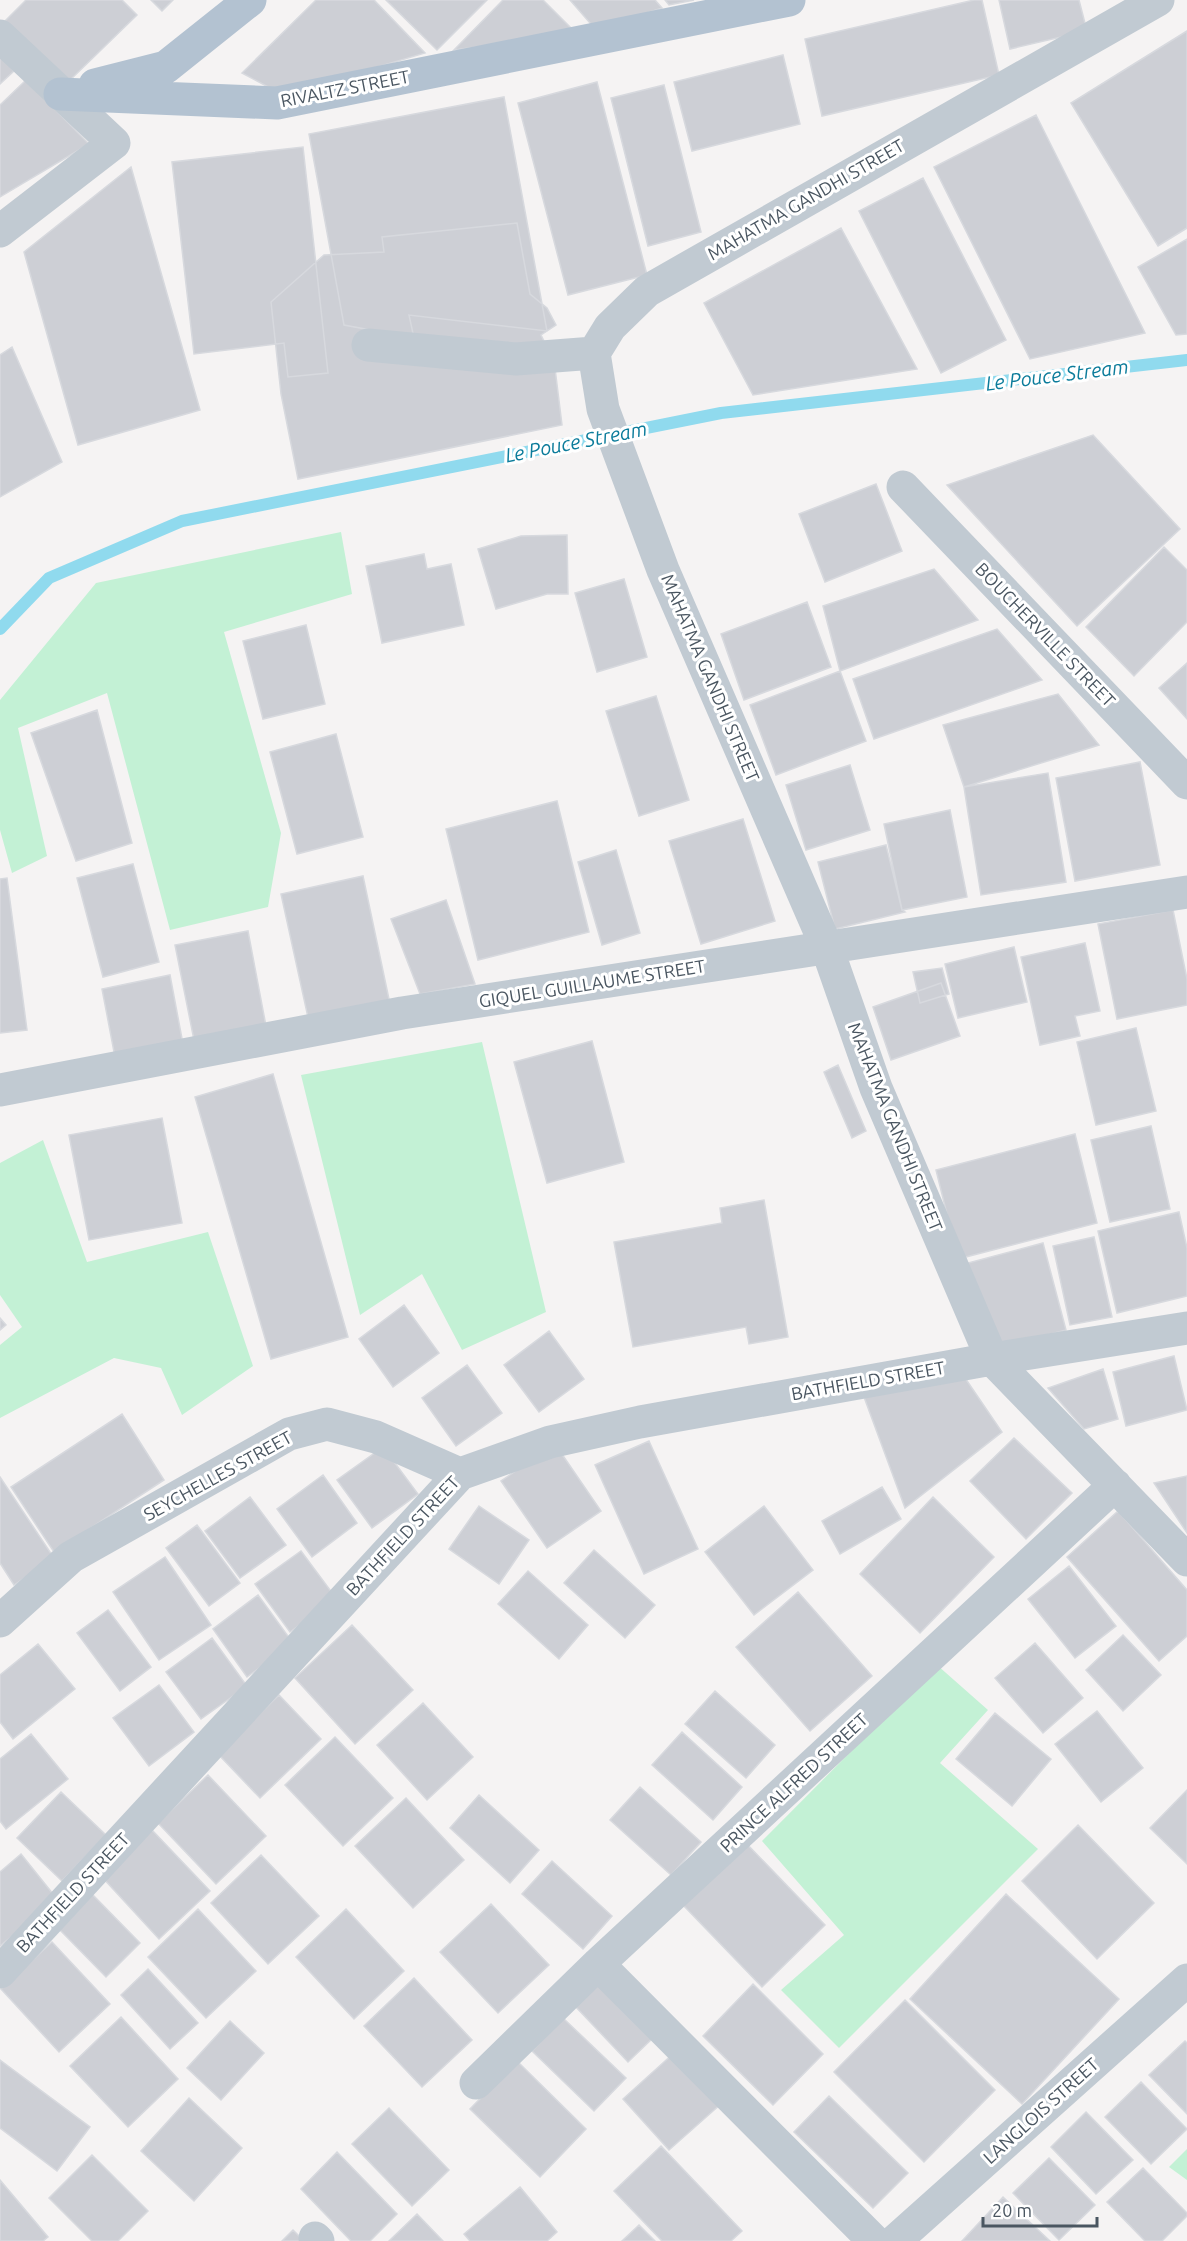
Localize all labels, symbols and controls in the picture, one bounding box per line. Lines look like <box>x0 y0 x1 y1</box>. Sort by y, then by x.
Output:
street label: RIVALTZ STREET <box>279 66 411 110</box>
street label: MAHATMA GANDHI STREET <box>704 135 907 264</box>
water label: Le Pouce Stream <box>984 354 1130 395</box>
water label: Le Pouce Stream <box>503 416 649 467</box>
street label: BOUCHERVILLE STREET <box>972 558 1120 710</box>
street label: MAHATMA GANDHI STREET <box>658 571 764 784</box>
street label: GIQUEL GUILLAUME STREET <box>477 955 706 1012</box>
street label: MAHATMA GANDHI STREET <box>845 1019 947 1234</box>
street label: BATHFIELD STREET <box>789 1357 946 1403</box>
street label: SEYCHELLES STREET <box>140 1426 295 1524</box>
street label: BATHFIELD STREET <box>342 1472 463 1599</box>
street label: PRINCE ALFRED STREET <box>716 1709 871 1856</box>
street label: BATHFIELD STREET <box>12 1829 133 1956</box>
street label: LANGLOIS STREET <box>979 2053 1102 2167</box>
scale bar <box>983 2190 1097 2228</box>
text: 20 m <box>992 2200 1032 2220</box>

